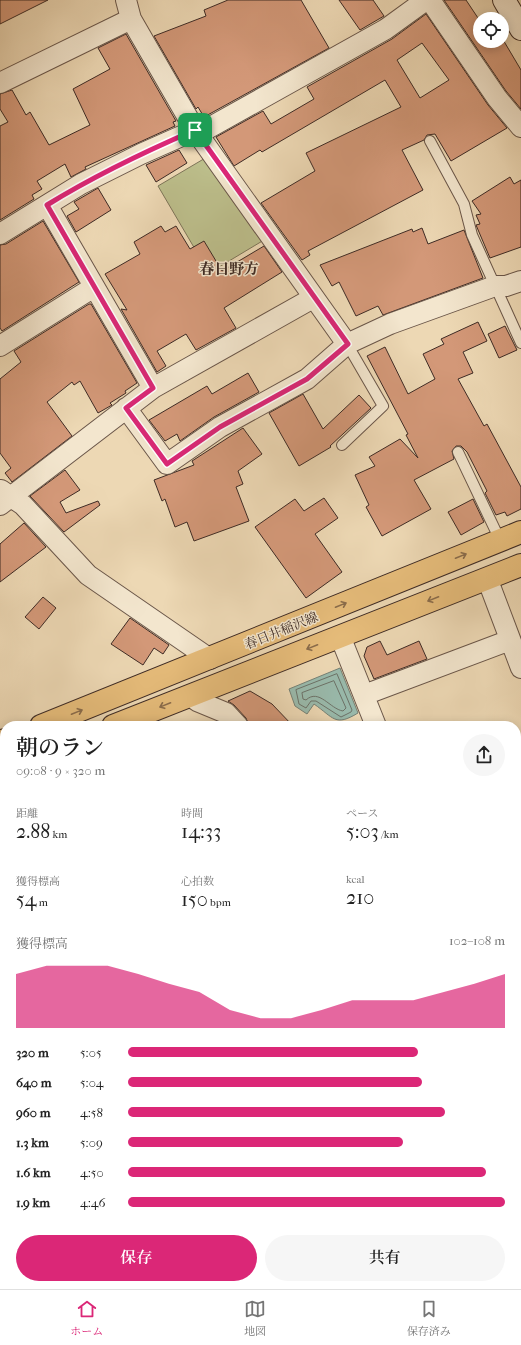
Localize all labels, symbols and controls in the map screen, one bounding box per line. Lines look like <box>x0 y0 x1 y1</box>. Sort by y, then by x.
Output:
map controls <box>473 12 509 48</box>
button: locate <box>473 12 509 48</box>
pin <box>178 113 212 147</box>
icon: arrive <box>184 119 206 141</box>
district label: 春日野方 <box>199 260 259 278</box>
one-way arrow <box>454 552 466 559</box>
one-way arrow <box>427 596 439 604</box>
one-way arrow <box>334 601 346 609</box>
street label: 春日井稲沢線 <box>242 609 320 652</box>
one-way arrow <box>306 644 318 652</box>
one-way arrow <box>159 702 171 710</box>
one-way arrow <box>71 707 83 715</box>
button: share <box>463 734 505 776</box>
text: 朝のラン <box>16 735 104 761</box>
text: 09:08 · 9 × 320 m <box>16 763 105 778</box>
text: 距離 <box>16 807 38 820</box>
text: 時間 <box>181 807 203 820</box>
text: ペース <box>346 807 378 820</box>
text: 2.88 <box>16 820 50 843</box>
text: 14:33 <box>181 820 221 843</box>
text: 5:03 <box>346 820 379 843</box>
text: km <box>50 828 67 841</box>
text: /km <box>379 828 399 841</box>
text: kcal <box>346 873 365 886</box>
text: 獲得標高 <box>16 875 60 888</box>
text: 心拍数 <box>181 875 214 888</box>
text: 210 <box>346 886 374 909</box>
text: 54 <box>16 888 36 911</box>
text: 150 <box>181 888 208 911</box>
text: m <box>36 896 48 909</box>
text: bpm <box>208 896 231 909</box>
text: 102–108 m <box>449 933 505 948</box>
text: 獲得標高 <box>16 936 68 951</box>
text: 320 m <box>16 1045 49 1060</box>
text: 5:05 <box>80 1045 102 1060</box>
text: 640 m <box>16 1075 51 1090</box>
text: 5:04 <box>80 1075 103 1090</box>
text: 960 m <box>16 1105 51 1120</box>
text: 4:58 <box>80 1105 103 1120</box>
text: 1.3 km <box>16 1135 49 1150</box>
text: 5:09 <box>80 1135 103 1150</box>
text: 1.6 km <box>16 1165 50 1180</box>
text: 4:50 <box>80 1165 104 1180</box>
text: 1.9 km <box>16 1195 50 1210</box>
text: 4:46 <box>80 1195 106 1210</box>
button: 保存 <box>16 1235 257 1281</box>
button: 共有 <box>265 1235 505 1281</box>
tab: ホーム <box>70 1298 103 1338</box>
tab: 地図 <box>244 1298 266 1338</box>
tab: 保存済み <box>407 1298 451 1338</box>

